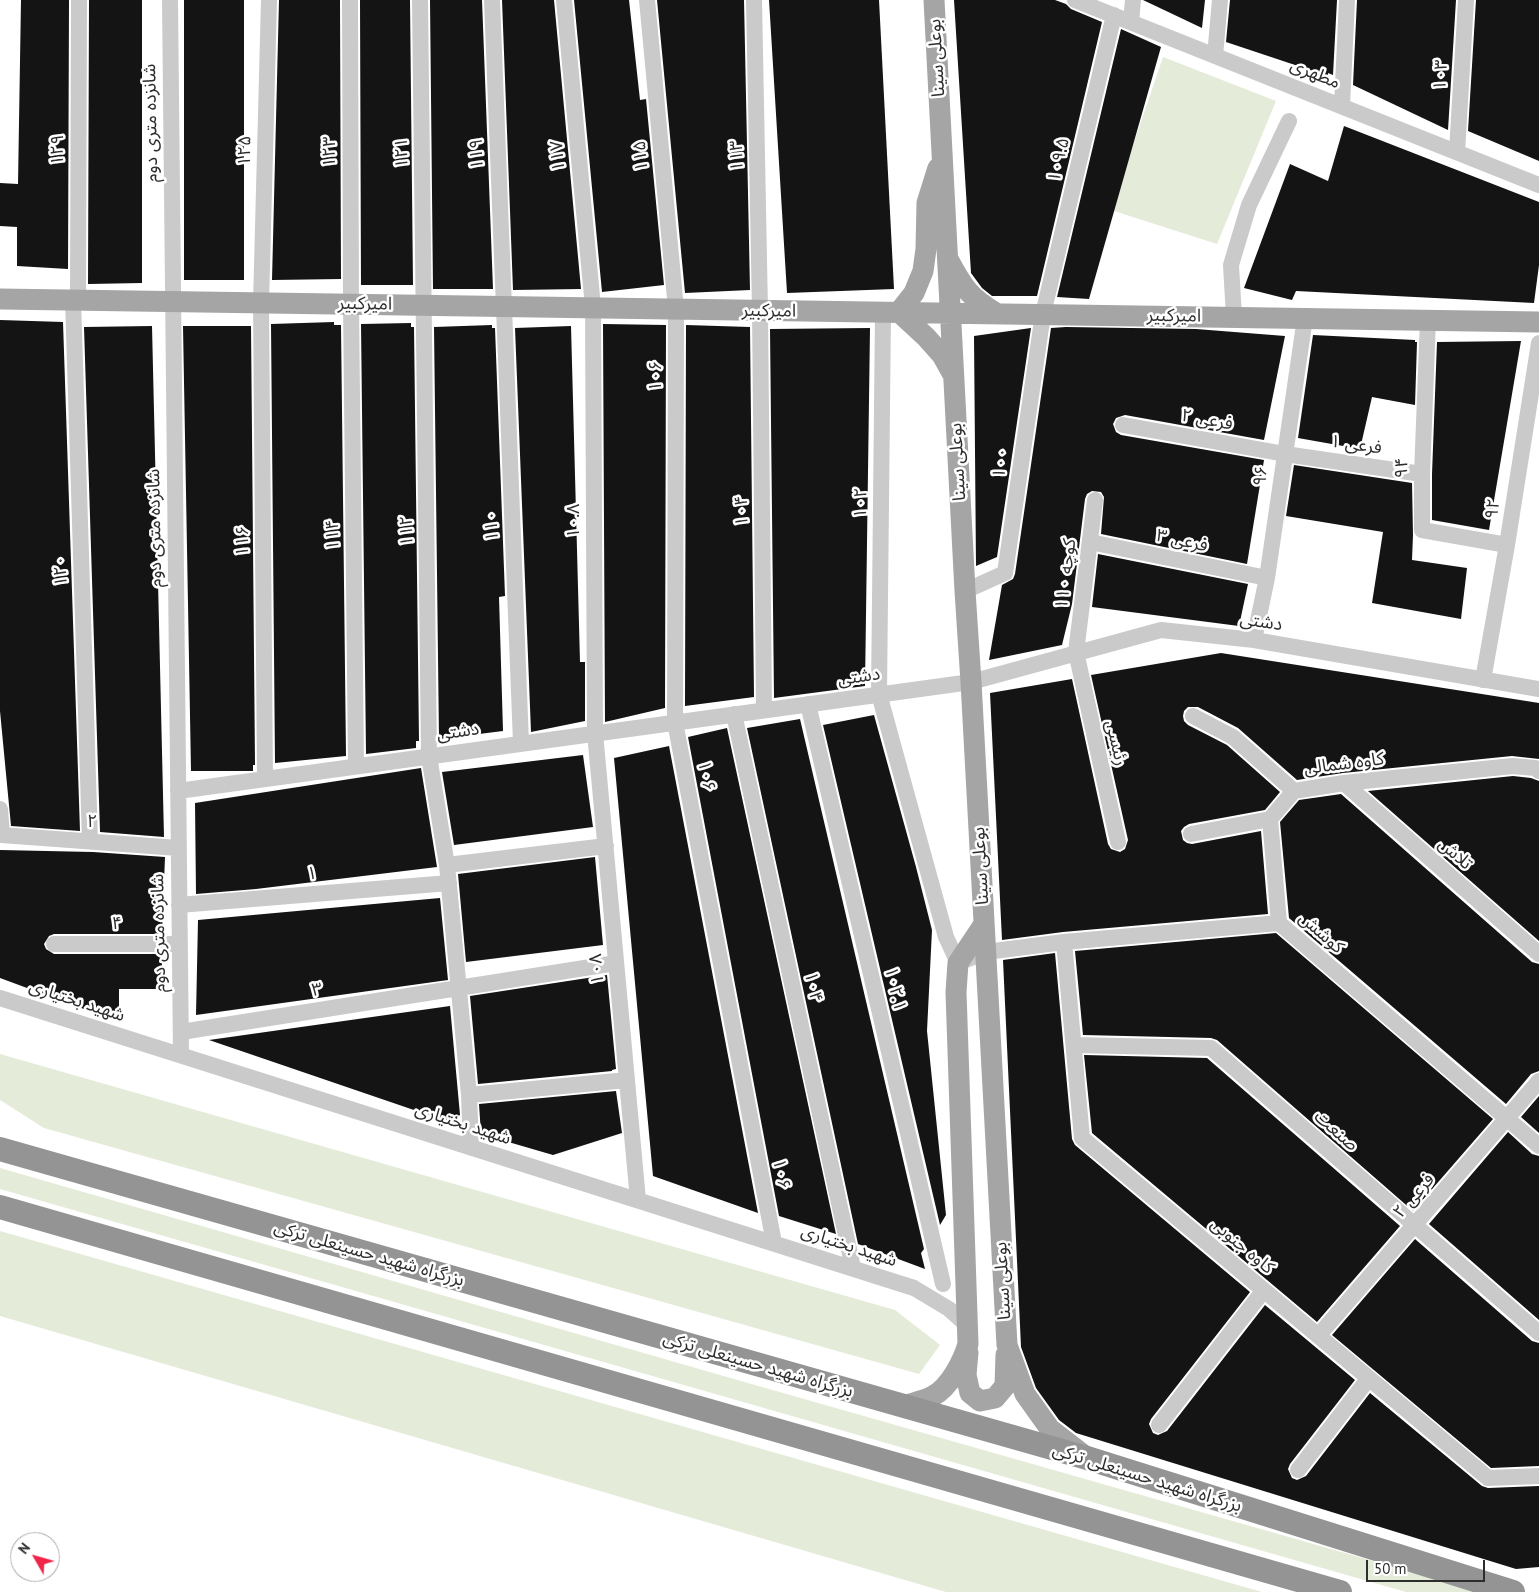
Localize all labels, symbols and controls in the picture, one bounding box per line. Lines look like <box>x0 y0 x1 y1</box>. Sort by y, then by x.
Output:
street label: بوعلی سینا <box>924 18 950 98</box>
street label: مطهری <box>1287 54 1343 94</box>
street label: ۱۰۳ <box>1429 59 1453 91</box>
street label: شانزده متری دوم <box>139 64 163 182</box>
street label: ۱۲۹ <box>47 135 69 165</box>
street label: ۱۲۵ <box>234 135 256 167</box>
street label: ۱۰۹.۵ <box>1043 136 1075 184</box>
street label: ۱۲۳ <box>319 137 341 167</box>
street label: ۱۲۱ <box>391 137 413 169</box>
street label: ۱۱۹ <box>466 138 488 170</box>
street label: ۱۱۷ <box>546 140 570 172</box>
street label: ۱۱۵ <box>629 140 653 172</box>
street label: ۱۱۳ <box>726 140 748 172</box>
street label: امیرکبیر <box>338 293 392 315</box>
street label: امیرکبیر <box>742 300 796 322</box>
street label: امیرکبیر <box>1147 305 1201 327</box>
street label: ۱۰۶ <box>645 361 667 391</box>
street label: فرعی ۲ <box>1179 405 1235 435</box>
street label: بوعلی سینا <box>945 422 971 502</box>
street label: فرعی ۱ <box>1329 431 1383 459</box>
street label: ۱۰۰ <box>988 446 1014 480</box>
street label: ۹۴ <box>1391 458 1413 478</box>
street label: ۹۶ <box>1249 464 1273 488</box>
street label: شانزده متری دوم <box>143 469 167 587</box>
street label: ۱۰۲ <box>850 487 872 519</box>
street label: ۱۰۴ <box>731 495 753 527</box>
street label: ۹۲ <box>1481 497 1505 521</box>
street label: ۱۰.۸ <box>563 504 585 538</box>
street label: ۱۱۰ <box>481 510 503 542</box>
street label: ۱۱۲ <box>396 515 418 547</box>
street label: ۱۱۴ <box>322 519 344 551</box>
street label: فرعی ۳ <box>1154 525 1210 557</box>
street label: ۱۱۶ <box>232 526 254 556</box>
street label: کوچه ۱۱۰ <box>1051 537 1081 611</box>
street label: ۱۲۰ <box>50 555 72 587</box>
street label: دشتی <box>1238 608 1284 636</box>
street label: دشتی <box>836 663 882 691</box>
street label: دشتی <box>435 718 481 746</box>
street label: رئیسی <box>1100 718 1132 768</box>
street label: کاوه شمالی <box>1303 748 1385 780</box>
street label: ۱۰۶ <box>692 759 720 793</box>
street label: ۲ <box>86 811 98 833</box>
street label: بوعلی سینا <box>968 826 994 906</box>
street label: تلاش <box>1434 833 1476 875</box>
street label: ۱ <box>306 863 318 885</box>
street label: شانزده متری دوم <box>147 874 171 992</box>
street label: کوشش <box>1294 908 1348 958</box>
street label: ۴ <box>112 913 122 935</box>
street label: ۱۰۸ <box>585 953 609 985</box>
street label: ۱۰۲.۱ <box>879 965 911 1013</box>
street label: ۱۰۴ <box>799 970 827 1004</box>
street label: شهید بختیاری <box>26 975 128 1027</box>
street label: ۳ <box>310 979 324 1001</box>
street label: شهید بختیاری <box>412 1098 514 1150</box>
street label: صنعت <box>1309 1106 1363 1156</box>
street label: ۱۰۶ <box>767 1157 795 1191</box>
street label: فرعی ۲ <box>1389 1169 1439 1223</box>
street label: کاوه جنوبی <box>1206 1213 1278 1279</box>
street label: بزرگراه شهید حسینعلی ترکی <box>271 1217 467 1291</box>
street label: شهید بختیاری <box>798 1220 900 1272</box>
street label: بوعلی سینا <box>990 1241 1016 1321</box>
street label: بزرگراه شهید حسینعلی ترکی <box>660 1328 856 1402</box>
street label: بزرگراه شهید حسینعلی ترکی <box>1050 1439 1244 1517</box>
north arrow <box>10 1532 60 1582</box>
text: N <box>14 1539 34 1558</box>
scale bar <box>1369 1550 1488 1582</box>
text: 50 m <box>1374 1559 1407 1578</box>

